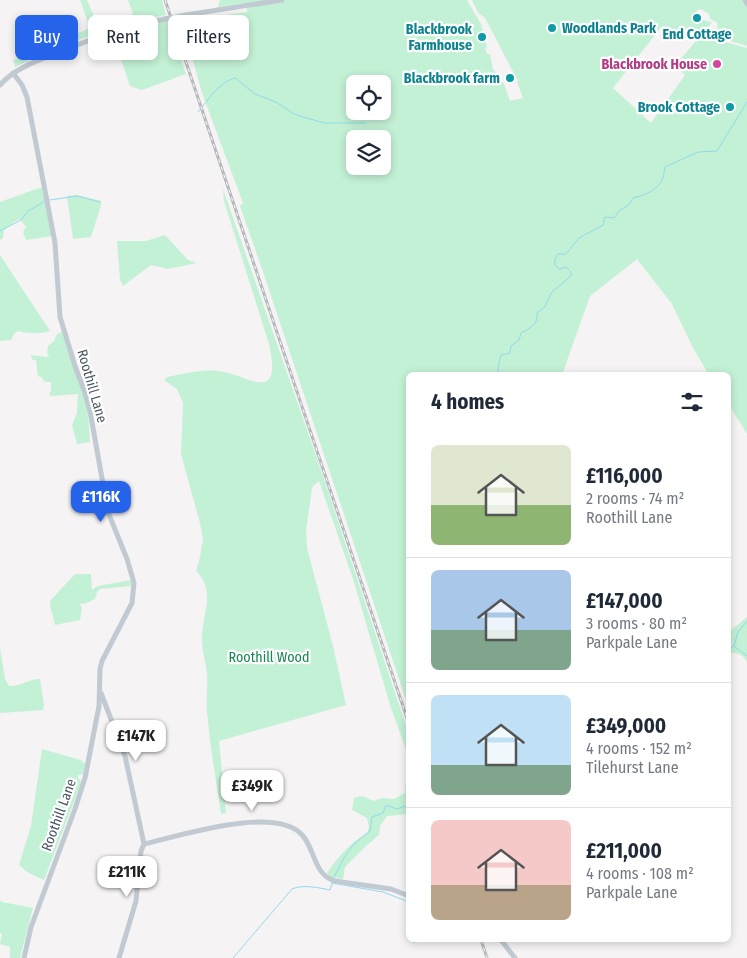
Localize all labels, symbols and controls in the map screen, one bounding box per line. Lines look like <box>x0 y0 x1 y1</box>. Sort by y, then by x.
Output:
marker: End Cottage <box>691 12 703 24</box>
chip: Buy <box>15 15 78 60</box>
chip: Rent <box>88 15 158 60</box>
chip: Filters <box>168 15 249 60</box>
place label: Woodlands Park <box>562 20 657 37</box>
place label: Blackbrook Farmhouse <box>406 21 473 54</box>
marker: Woodlands Park <box>546 22 558 34</box>
place label: End Cottage <box>662 26 732 43</box>
marker: Blackbrook Farmhouse <box>476 31 488 43</box>
place label: Blackbrook House <box>602 56 707 73</box>
marker: Blackbrook House <box>711 58 723 70</box>
place label: Blackbrook farm <box>404 70 500 87</box>
marker: Blackbrook farm <box>504 72 516 84</box>
map controls <box>346 75 391 175</box>
button: locate <box>346 75 391 120</box>
place label: Brook Cottage <box>638 99 720 116</box>
marker: Brook Cottage <box>724 101 736 113</box>
button: layers <box>346 130 391 175</box>
street label: Roothill Lane <box>73 347 111 425</box>
icon: filters <box>678 388 706 416</box>
text: 4 homes <box>431 389 504 415</box>
text: £116,000 <box>586 463 663 489</box>
icon: home <box>471 465 531 525</box>
pin: £116K <box>66 480 136 523</box>
text: £116K <box>82 487 120 506</box>
text: 2 rooms · 74 m² <box>586 489 684 508</box>
text: Roothill Lane <box>586 508 672 527</box>
text: £147,000 <box>586 588 663 614</box>
icon: home <box>471 590 531 650</box>
text: 3 rooms · 80 m² <box>586 614 687 633</box>
text: Parkpale Lane <box>586 633 677 652</box>
park label: Roothill Wood <box>229 649 309 666</box>
text: £349,000 <box>586 713 666 739</box>
icon: home <box>471 715 531 775</box>
pin: £147K <box>101 720 171 762</box>
text: £147K <box>117 726 155 745</box>
text: 4 rooms · 152 m² <box>586 739 692 758</box>
text: Tilehurst Lane <box>586 758 679 777</box>
pin: £349K <box>217 770 287 812</box>
text: £349K <box>232 776 272 795</box>
street label: Roothill Lane <box>38 777 80 853</box>
text: £211,000 <box>586 838 662 864</box>
icon: home <box>471 840 531 900</box>
pin: £211K <box>92 856 162 898</box>
text: £211K <box>108 862 146 881</box>
text: 4 rooms · 108 m² <box>586 864 694 883</box>
text: Parkpale Lane <box>586 883 677 902</box>

